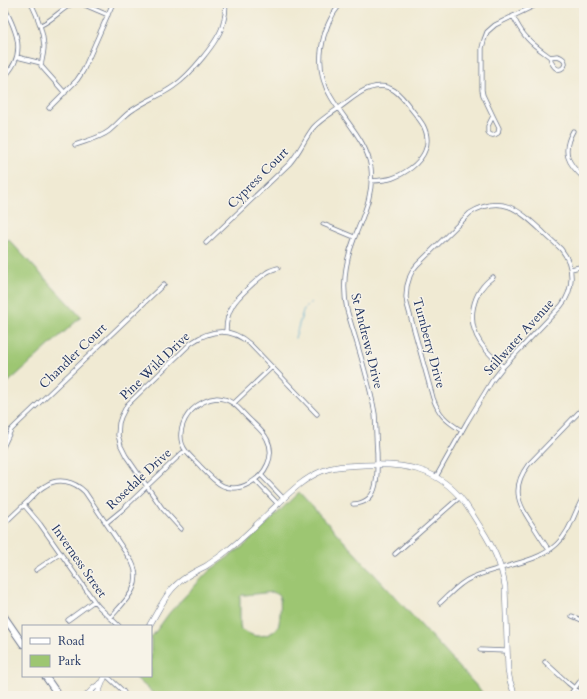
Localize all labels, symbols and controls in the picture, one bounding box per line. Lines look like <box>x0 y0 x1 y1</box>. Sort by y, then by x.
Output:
street label: Cypress Court <box>224 144 292 212</box>
street label: St Andrews Drive <box>346 291 388 391</box>
street label: Stillwater Avenue <box>480 295 558 379</box>
street label: Turnberry Drive <box>408 296 450 390</box>
street label: Chandler Court <box>35 319 111 393</box>
street label: Pine Wild Drive <box>116 328 194 404</box>
street label: Rosedale Drive <box>103 444 176 514</box>
street label: Inverness Street <box>47 521 111 601</box>
legend <box>22 625 152 677</box>
text: Road <box>58 633 85 649</box>
text: Park <box>58 653 82 669</box>

